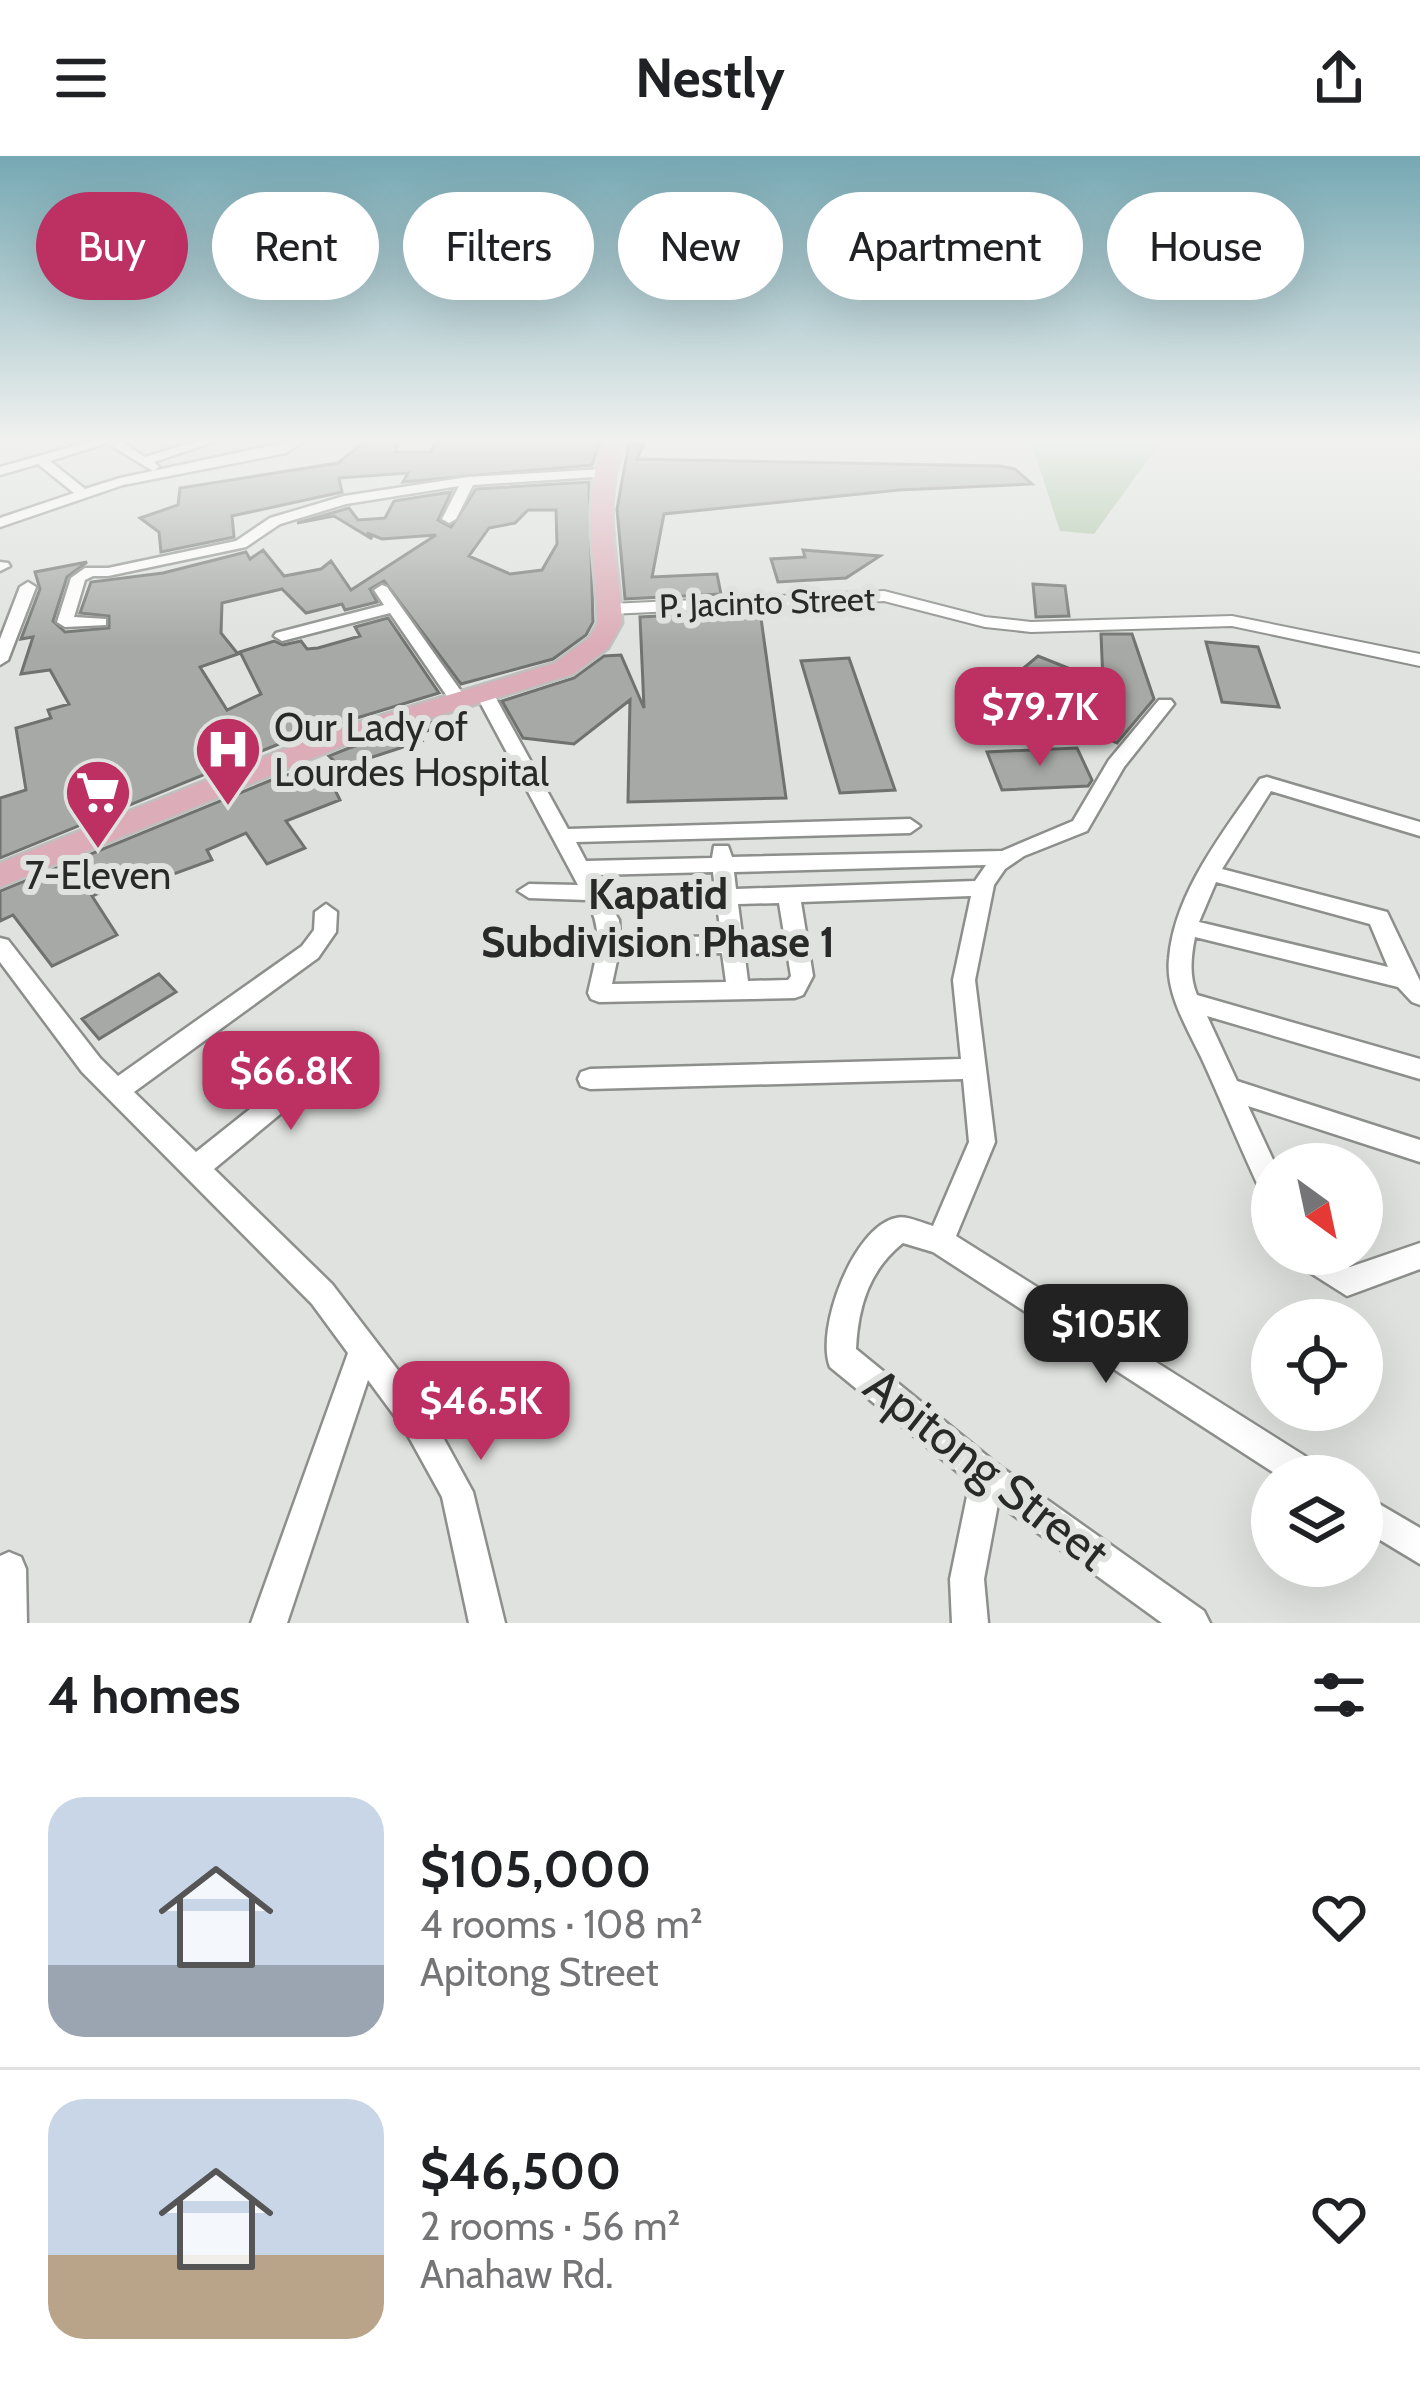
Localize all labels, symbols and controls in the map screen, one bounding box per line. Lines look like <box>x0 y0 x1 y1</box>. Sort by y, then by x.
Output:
icon: menu <box>48 45 114 111</box>
text: Nestly <box>635 45 785 111</box>
icon: share <box>1306 45 1372 111</box>
chip: Buy <box>36 192 188 300</box>
chip: Rent <box>212 192 379 300</box>
chip: Filters <box>403 192 594 300</box>
chip: New <box>618 192 783 300</box>
chip: Apartment <box>807 192 1083 300</box>
chip: House <box>1107 192 1304 300</box>
street label: P. Jacinto Street <box>658 578 876 626</box>
pin: $79.7K <box>942 667 1138 769</box>
text: $79.7K <box>982 682 1098 730</box>
place label: Our Lady of Lourdes Hospital <box>274 703 549 796</box>
hospital icon: Our Lady of Lourdes Hospital <box>193 714 263 808</box>
supermarket icon: 7-Eleven <box>63 757 133 851</box>
place label: 7-Eleven <box>25 851 171 899</box>
district label: Kapatid Subdivision Phase 1 <box>481 868 835 968</box>
pin: $66.8K <box>193 1031 389 1133</box>
text: $66.8K <box>229 1046 353 1094</box>
north arrow <box>1251 1143 1383 1275</box>
map controls <box>1251 1143 1383 1587</box>
pin: $105K <box>1022 1284 1190 1386</box>
text: $105K <box>1051 1299 1161 1347</box>
button: locate <box>1251 1299 1383 1431</box>
street label: Apitong Street <box>853 1356 1121 1582</box>
pin: $46.5K <box>383 1361 579 1463</box>
text: $46.5K <box>420 1376 542 1424</box>
button: layers <box>1251 1455 1383 1587</box>
icon: filters <box>1306 1662 1372 1728</box>
text: 4 homes <box>48 1664 240 1726</box>
text: $105,000 <box>420 1838 651 1900</box>
icon: home <box>144 1845 288 1989</box>
icon: heart <box>1306 1884 1372 1950</box>
text: 4 rooms · 108 m² <box>420 1900 703 1948</box>
text: Apitong Street <box>420 1948 659 1996</box>
text: $46,500 <box>420 2140 621 2202</box>
icon: home <box>144 2147 288 2291</box>
icon: heart <box>1306 2186 1372 2252</box>
text: 2 rooms · 56 m² <box>420 2202 680 2250</box>
text: Anahaw Rd. <box>420 2250 613 2298</box>

